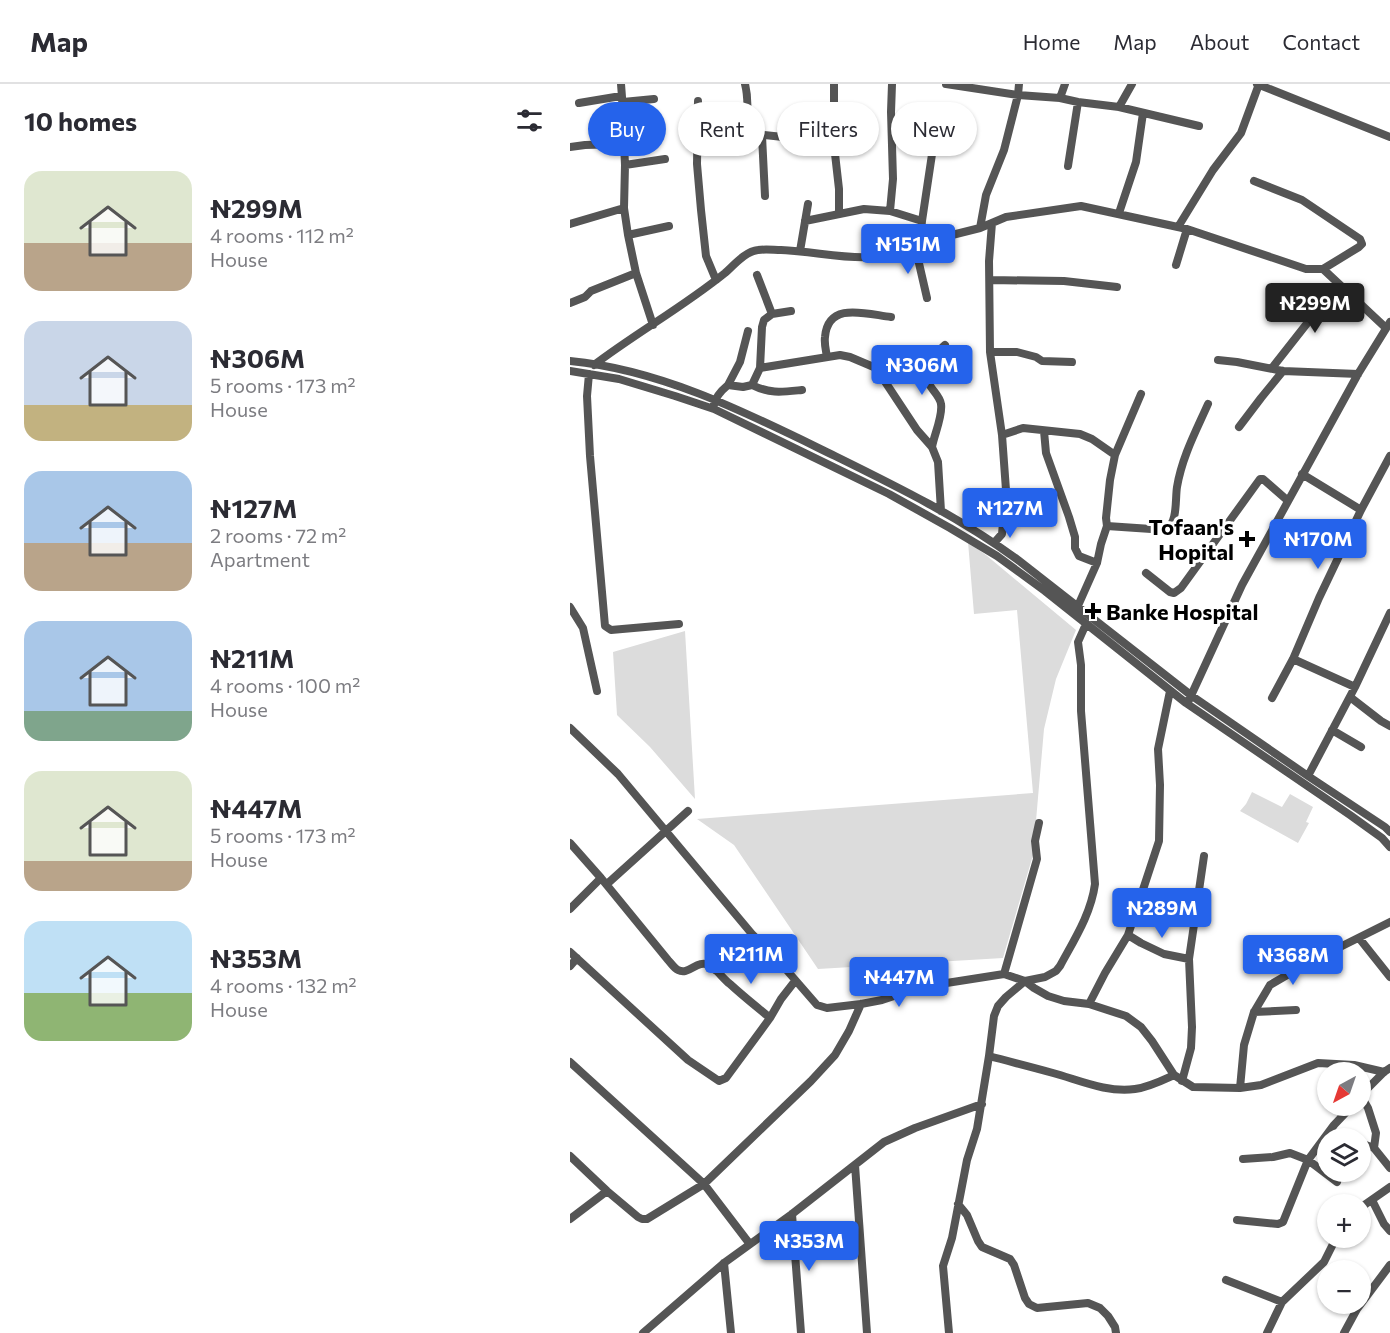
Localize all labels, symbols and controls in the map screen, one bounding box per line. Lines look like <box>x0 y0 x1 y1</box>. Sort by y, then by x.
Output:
text: Map <box>30 24 88 58</box>
text: Home <box>1023 29 1080 54</box>
text: Map <box>1113 29 1157 54</box>
text: About <box>1190 29 1249 54</box>
text: Contact <box>1282 29 1360 54</box>
chip: Buy <box>588 102 666 156</box>
chip: Rent <box>678 102 765 156</box>
chip: Filters <box>777 102 879 156</box>
chip: New <box>891 102 977 156</box>
icon: filters <box>513 104 546 137</box>
text: 10 homes <box>24 105 137 136</box>
text: ₦299M <box>210 192 303 223</box>
icon: home <box>72 195 144 267</box>
text: 4 rooms · 112 m² <box>210 223 354 247</box>
pin: ₦151M <box>866 224 950 275</box>
text: ₦151M <box>875 231 941 255</box>
text: House <box>210 247 268 271</box>
pin: ₦299M <box>1273 283 1357 334</box>
text: ₦299M <box>1279 290 1351 314</box>
text: ₦306M <box>210 342 305 373</box>
icon: home <box>72 345 144 417</box>
pin: ₦306M <box>880 345 964 396</box>
text: ₦306M <box>885 352 959 376</box>
text: 5 rooms · 173 m² <box>210 373 356 397</box>
text: House <box>210 397 268 421</box>
pin: ₦127M <box>968 488 1052 539</box>
text: ₦127M <box>210 492 297 523</box>
icon: home <box>72 495 144 567</box>
text: ₦127M <box>976 495 1044 519</box>
place label: Tofaan's Hopital <box>1148 513 1234 565</box>
pin: ₦170M <box>1276 519 1360 570</box>
text: 2 rooms · 72 m² <box>210 523 346 547</box>
text: ₦170M <box>1283 526 1353 550</box>
marker: Tofaan's Hopital <box>1238 530 1256 548</box>
text: Apartment <box>210 547 310 571</box>
place label: Banke Hospital <box>1106 598 1258 625</box>
marker: Banke Hospital <box>1084 602 1102 620</box>
text: ₦211M <box>210 642 294 673</box>
icon: home <box>72 645 144 717</box>
text: 4 rooms · 100 m² <box>210 673 360 697</box>
text: House <box>210 697 268 721</box>
text: ₦447M <box>210 792 302 823</box>
icon: home <box>72 795 144 867</box>
text: 5 rooms · 173 m² <box>210 823 356 847</box>
text: House <box>210 847 268 871</box>
pin: ₦289M <box>1120 888 1204 939</box>
text: ₦289M <box>1126 895 1198 919</box>
pin: ₦211M <box>709 934 793 985</box>
pin: ₦368M <box>1251 935 1335 986</box>
text: ₦211M <box>719 941 783 965</box>
text: ₦353M <box>210 942 302 973</box>
text: ₦368M <box>1257 942 1329 966</box>
icon: home <box>72 945 144 1017</box>
pin: ₦447M <box>857 957 941 1008</box>
text: ₦447M <box>864 964 934 988</box>
text: 4 rooms · 132 m² <box>210 973 357 997</box>
text: House <box>210 997 268 1021</box>
north arrow <box>1317 1062 1371 1116</box>
map controls <box>1317 1062 1371 1314</box>
button: layers <box>1317 1128 1371 1182</box>
button: + <box>1317 1194 1371 1248</box>
pin: ₦353M <box>767 1221 851 1272</box>
text: ₦353M <box>774 1228 844 1252</box>
button: − <box>1317 1260 1371 1314</box>

